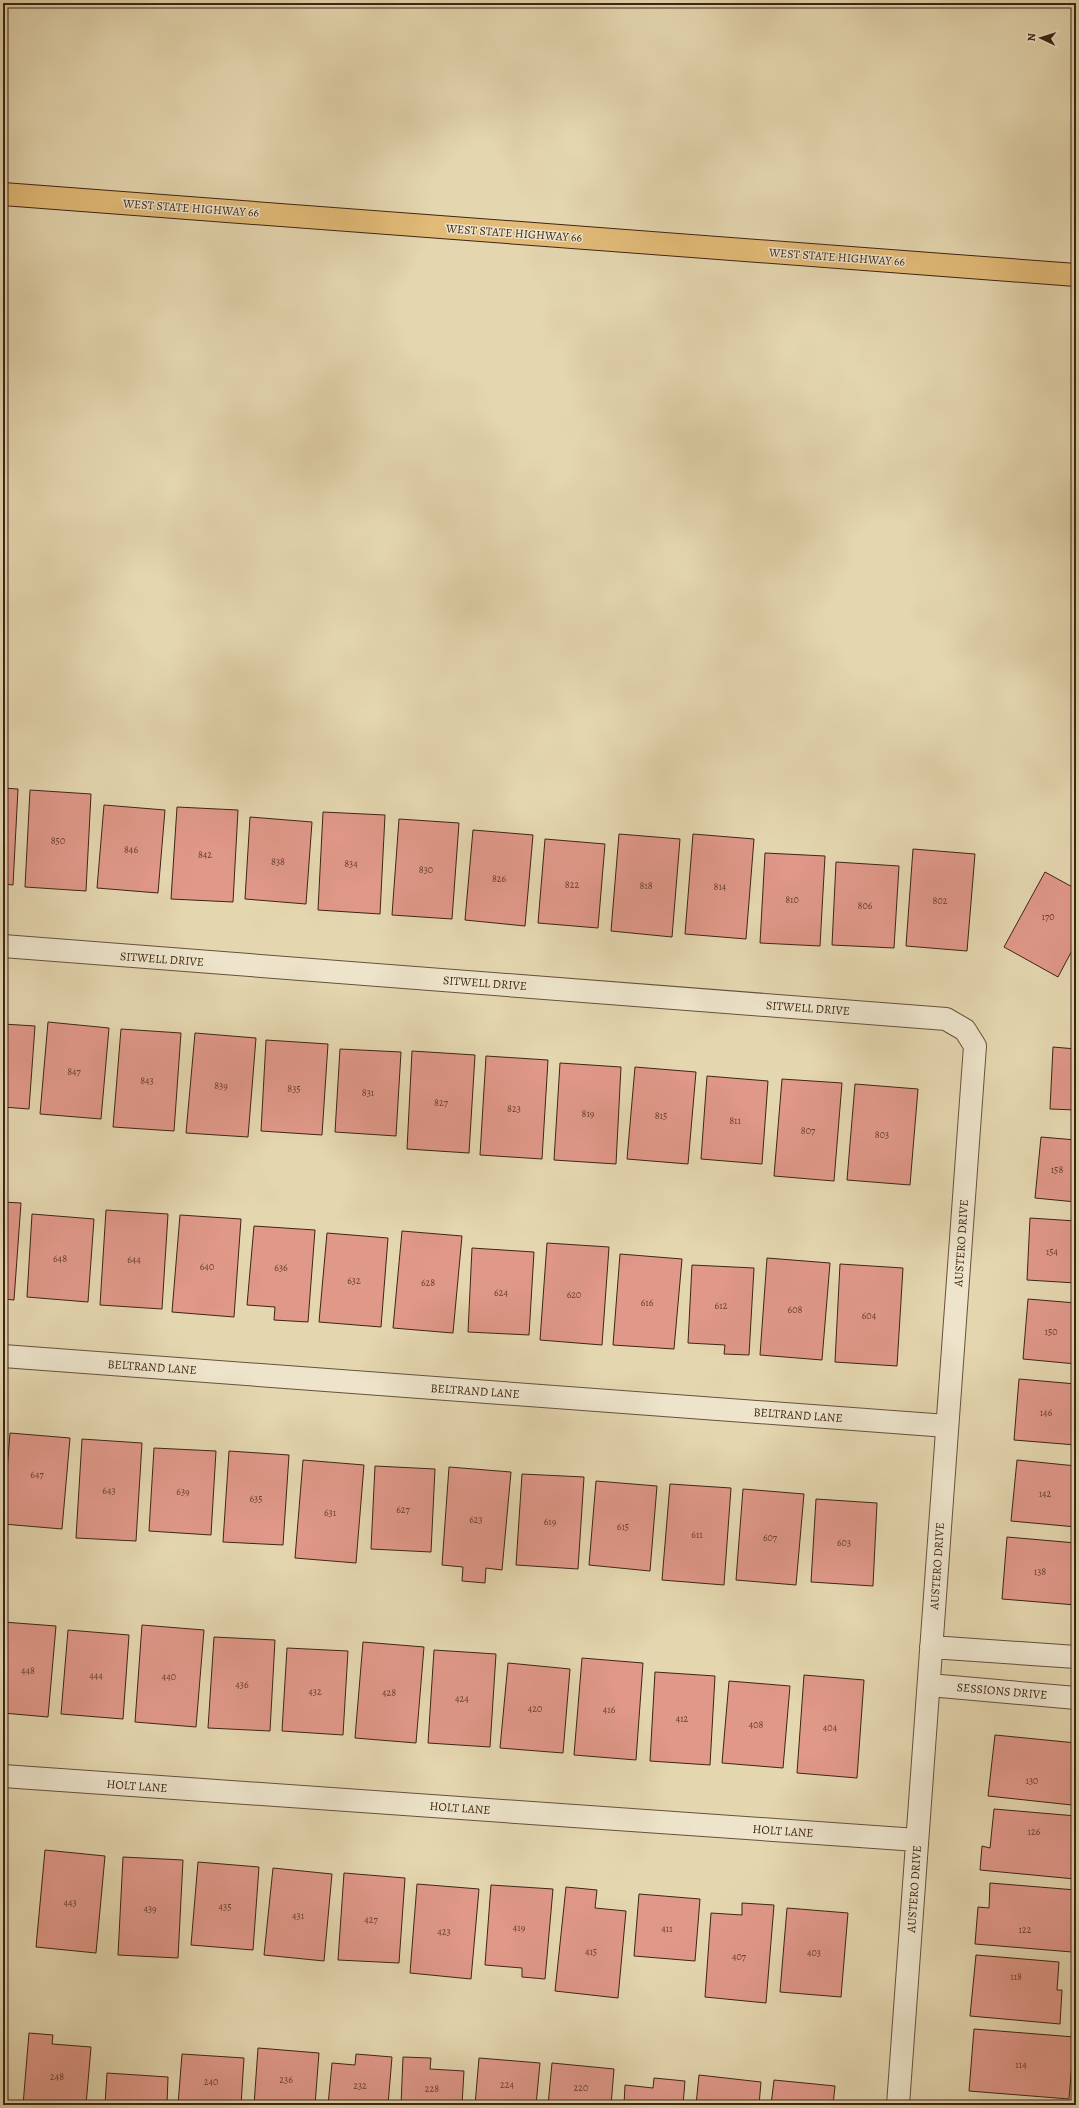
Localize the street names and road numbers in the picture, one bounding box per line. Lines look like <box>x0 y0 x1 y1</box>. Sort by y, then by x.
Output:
street label: WEST STATE HIGHWAY 66 <box>121 195 260 221</box>
street label: WEST STATE HIGHWAY 66 <box>444 220 583 246</box>
street label: WEST STATE HIGHWAY 66 <box>767 244 906 270</box>
street label: SITWELL DRIVE <box>119 948 205 970</box>
street label: SITWELL DRIVE <box>442 972 528 994</box>
street label: SITWELL DRIVE <box>765 997 851 1019</box>
street label: AUSTERO DRIVE <box>950 1199 972 1288</box>
street label: BELTRAND LANE <box>107 1356 197 1378</box>
street label: BELTRAND LANE <box>430 1380 520 1402</box>
street label: BELTRAND LANE <box>753 1404 843 1426</box>
street label: AUSTERO DRIVE <box>926 1522 948 1611</box>
street label: SESSIONS DRIVE <box>956 1679 1048 1703</box>
street label: HOLT LANE <box>106 1776 168 1796</box>
street label: HOLT LANE <box>429 1798 491 1818</box>
street label: HOLT LANE <box>752 1821 814 1841</box>
street label: AUSTERO DRIVE <box>903 1845 925 1934</box>

